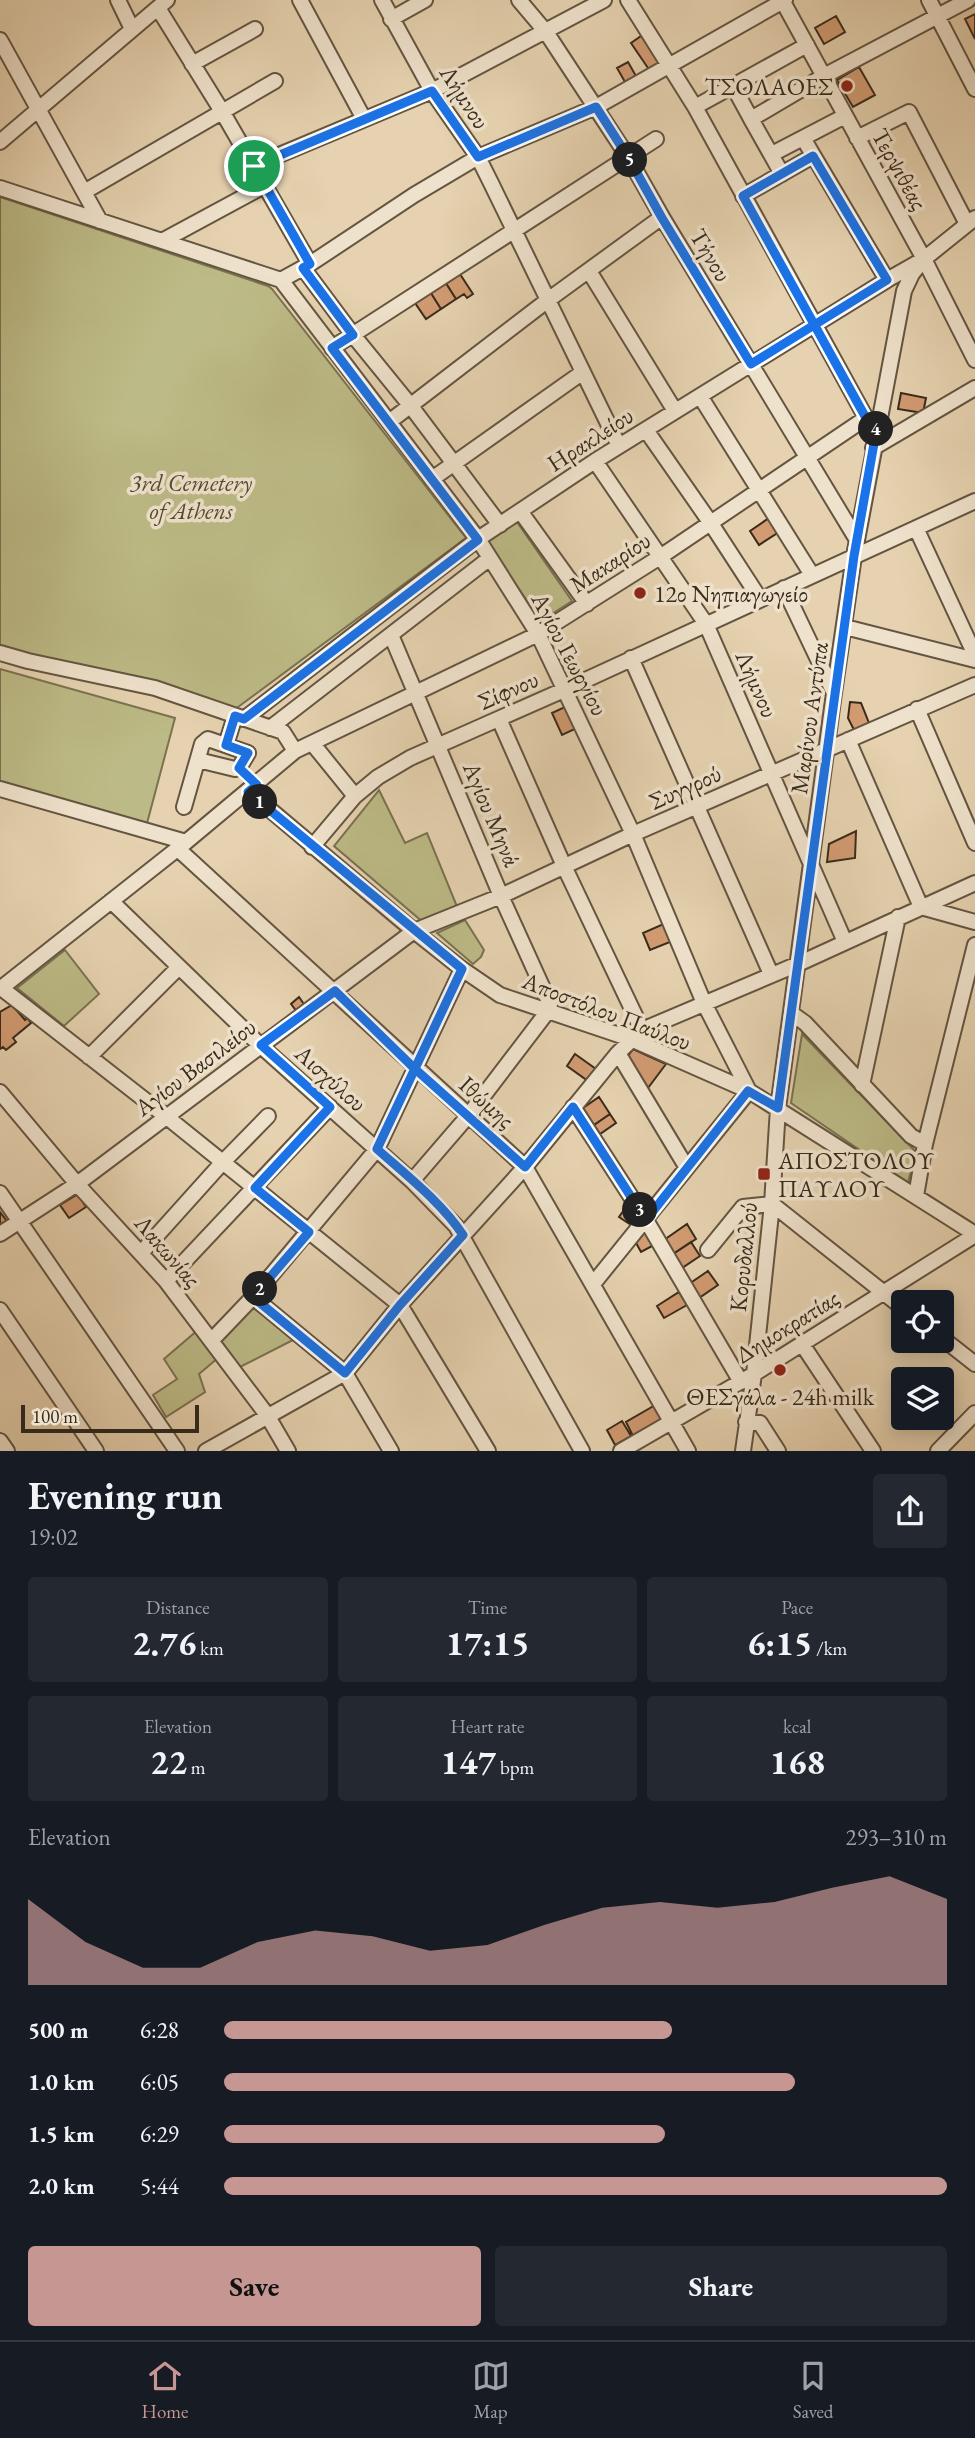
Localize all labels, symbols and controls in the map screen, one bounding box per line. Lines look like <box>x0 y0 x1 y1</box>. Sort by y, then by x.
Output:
street label: Λήμνου <box>432 58 497 135</box>
place label: ΤΣΟΛΑΟΕΣ <box>705 71 834 102</box>
marker: ΤΣΟΛΑΟΕΣ <box>839 78 855 94</box>
street label: Τερψιθέας <box>865 123 935 215</box>
pin <box>224 136 284 196</box>
pin: 5 <box>612 142 648 178</box>
icon: arrive <box>235 147 273 185</box>
text: 5 <box>624 147 635 172</box>
street label: Τήνου <box>683 223 739 287</box>
street label: Ηρακλείου <box>541 400 639 478</box>
pin: 4 <box>858 412 894 446</box>
text: 4 <box>870 416 881 441</box>
park label: 3rd Cemetery of Athens <box>130 467 252 526</box>
street label: Μακαρίου <box>564 524 656 600</box>
place label: 12ο Νηπιαγωγείο <box>654 578 808 609</box>
marker: 12ο Νηπιαγωγείο <box>632 585 648 601</box>
street label: Αγίου Γεωργίου <box>524 586 615 721</box>
street label: Μαρίνου Αντύπα <box>783 640 835 796</box>
street label: Λήμνου <box>728 645 785 722</box>
street label: Σίφνου <box>473 663 543 717</box>
street label: Αγίου Μηνά <box>456 756 528 871</box>
street label: Συγγρού <box>644 757 726 817</box>
pin: 1 <box>243 784 278 820</box>
text: 1 <box>254 789 265 814</box>
street label: Αποστόλου Παύλου <box>517 964 696 1057</box>
street label: Αγίου Βασιλείου <box>127 1011 262 1123</box>
street label: Αισχύλου <box>288 1037 373 1118</box>
street label: Ιθώμης <box>453 1069 521 1135</box>
place label: ΑΠΟΣΤΟΛΟΥ ΠΑΥΛΟΥ <box>777 1145 935 1204</box>
marker: ΑΠΟΣΤΟΛΟΥ ΠΑΥΛΟΥ <box>756 1166 772 1182</box>
pin: 3 <box>622 1192 658 1228</box>
text: 3 <box>634 1197 645 1222</box>
street label: Κορυδαλλού <box>722 1201 764 1313</box>
street label: Λακωνίας <box>127 1207 208 1294</box>
pin: 2 <box>243 1272 278 1306</box>
text: 2 <box>254 1276 265 1301</box>
street label: Δημοκρατίας <box>729 1282 845 1370</box>
map controls <box>891 1290 954 1430</box>
button: locate <box>891 1290 954 1353</box>
marker: ΘΕΣγάλα - 24h milk <box>772 1362 788 1378</box>
button: layers <box>891 1367 954 1430</box>
place label: ΘΕΣγάλα - 24h milk <box>686 1381 875 1412</box>
scale bar <box>21 1402 200 1434</box>
text: 100 m <box>32 1404 78 1429</box>
text: Evening run <box>28 1471 223 1520</box>
button: share <box>873 1474 947 1548</box>
text: 19:02 <box>28 1522 78 1552</box>
text: Distance <box>146 1595 210 1620</box>
text: Time <box>468 1595 507 1620</box>
text: Pace <box>781 1595 813 1620</box>
text: 2.76 <box>132 1620 196 1665</box>
text: 17:15 <box>446 1620 529 1665</box>
text: 6:15 <box>747 1620 812 1665</box>
text: km <box>196 1636 224 1661</box>
text: /km <box>812 1636 847 1661</box>
text: Elevation <box>144 1714 212 1739</box>
text: Heart rate <box>451 1714 524 1739</box>
text: kcal <box>783 1714 811 1739</box>
text: 22 <box>150 1739 187 1784</box>
text: 147 <box>441 1739 496 1784</box>
text: 168 <box>769 1739 825 1784</box>
text: m <box>187 1755 206 1780</box>
text: bpm <box>496 1755 534 1780</box>
text: Elevation <box>28 1822 111 1852</box>
text: 293–310 m <box>846 1822 947 1852</box>
text: 500 m <box>28 2015 89 2045</box>
text: 6:28 <box>140 2015 179 2045</box>
text: 1.0 km <box>28 2067 95 2097</box>
text: 6:05 <box>140 2067 179 2097</box>
text: 1.5 km <box>28 2119 95 2149</box>
text: 6:29 <box>140 2119 179 2149</box>
text: 2.0 km <box>28 2171 95 2201</box>
text: 5:44 <box>140 2171 179 2201</box>
button: Save <box>28 2246 481 2326</box>
button: Share <box>495 2246 947 2326</box>
tab: Home <box>142 2357 189 2424</box>
tab: Map <box>472 2357 510 2424</box>
tab: Saved <box>793 2357 833 2424</box>

